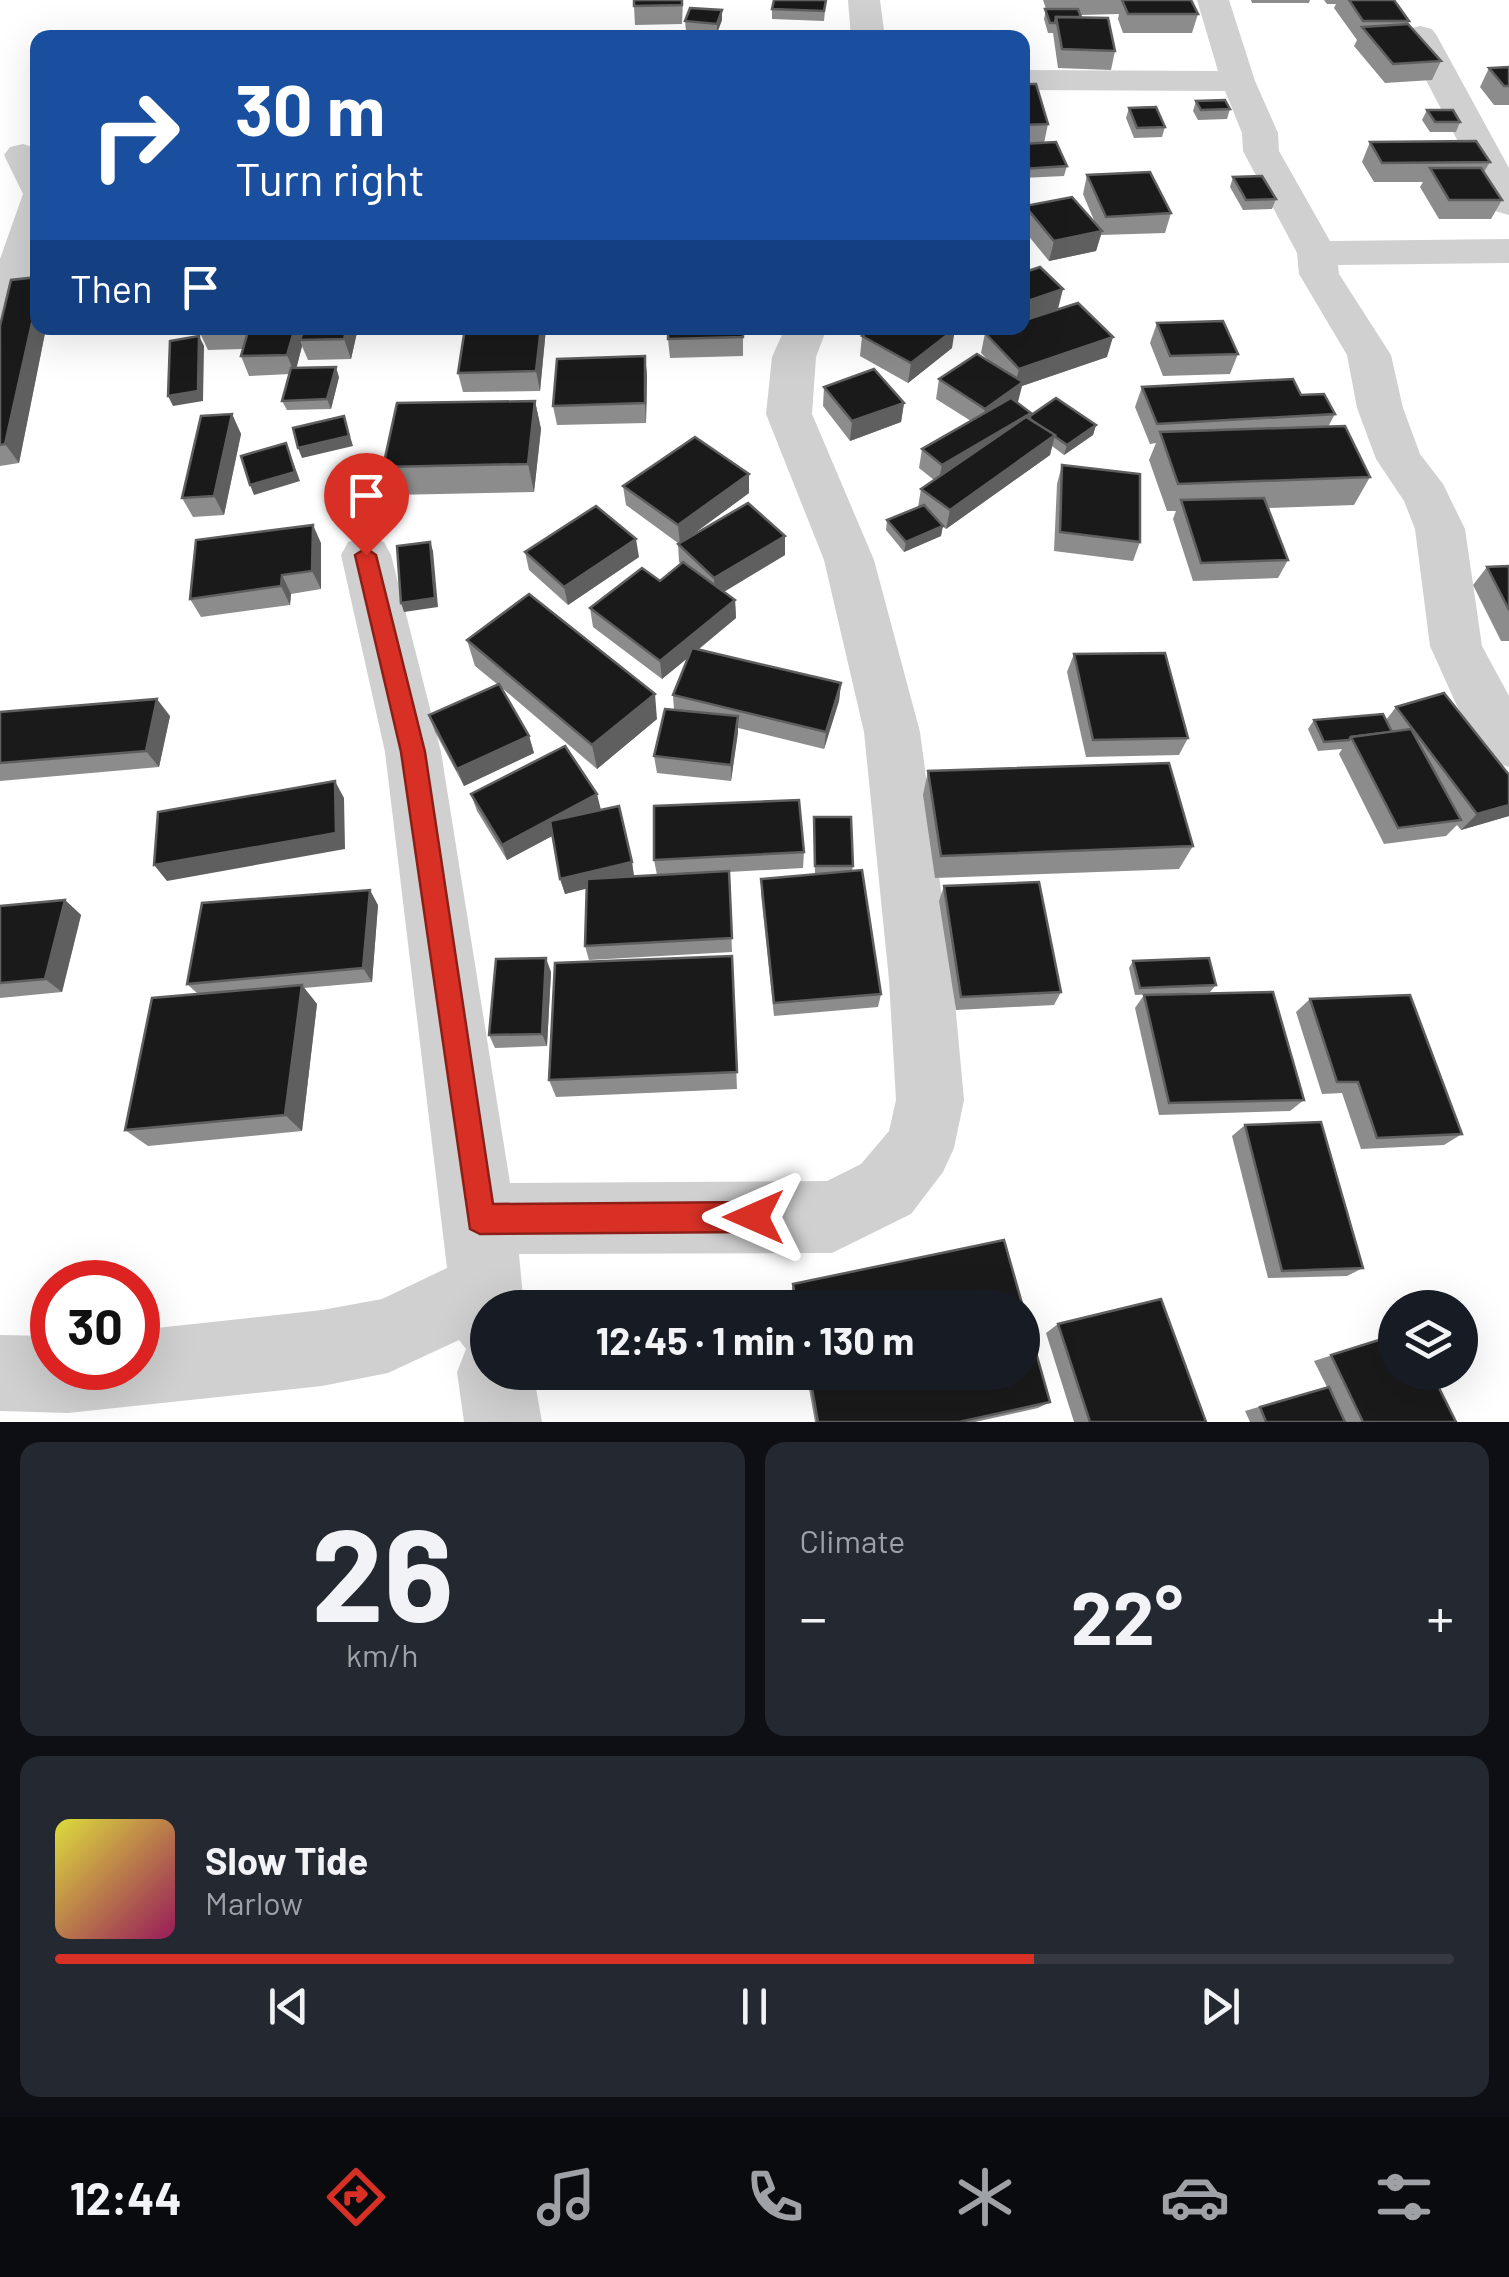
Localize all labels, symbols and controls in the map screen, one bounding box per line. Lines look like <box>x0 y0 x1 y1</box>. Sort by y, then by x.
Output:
text: 30 m <box>235 66 385 150</box>
icon: right <box>70 70 200 200</box>
text: Turn right <box>235 151 425 205</box>
icon: arrive <box>173 260 228 315</box>
text: Then <box>70 265 153 311</box>
pin <box>324 453 409 556</box>
icon: arrive <box>339 468 394 523</box>
position arrow <box>702 1165 806 1269</box>
speed limit sign: 30 <box>30 1260 160 1390</box>
map controls <box>1378 1290 1478 1390</box>
button: layers <box>1378 1290 1478 1390</box>
text: 12:45 · 1 min · 130 m <box>596 1317 914 1363</box>
text: 26 <box>311 1492 454 1648</box>
text: Climate <box>800 1521 905 1559</box>
text: 22° <box>1071 1570 1183 1660</box>
text: − <box>800 1583 827 1649</box>
text: + <box>1426 1583 1454 1649</box>
text: km/h <box>346 1635 418 1673</box>
text: Slow Tide <box>205 1837 368 1883</box>
text: Marlow <box>205 1883 303 1921</box>
icon: previous <box>261 1979 316 2034</box>
icon: pause <box>727 1979 782 2034</box>
icon: next <box>1193 1979 1248 2034</box>
icon: directions <box>321 2162 391 2232</box>
icon: music <box>531 2162 601 2232</box>
icon: phone <box>740 2162 810 2232</box>
icon: climate <box>950 2162 1020 2232</box>
icon: car <box>1160 2162 1230 2232</box>
icon: filters <box>1369 2162 1439 2232</box>
text: 12:44 <box>70 2170 182 2224</box>

